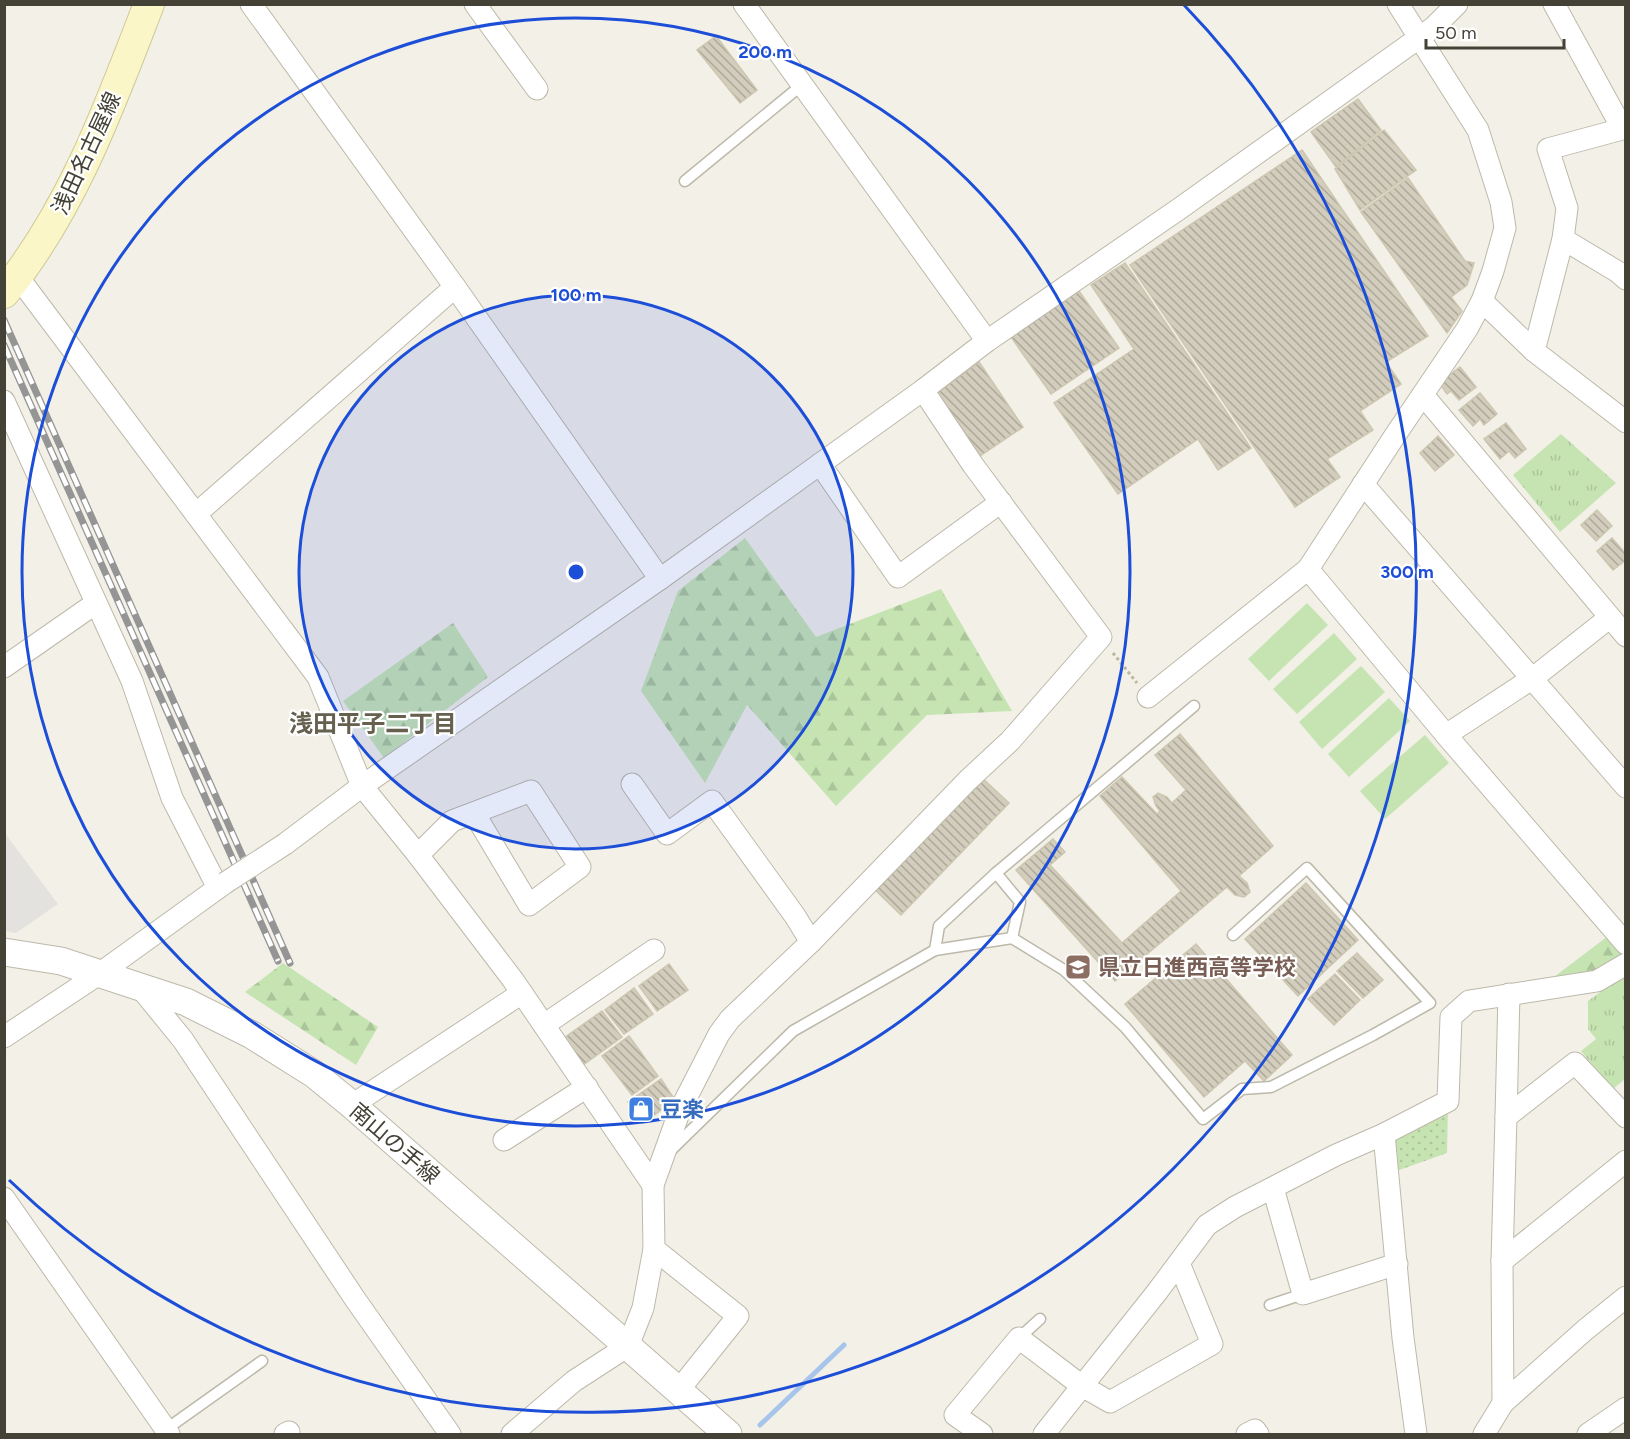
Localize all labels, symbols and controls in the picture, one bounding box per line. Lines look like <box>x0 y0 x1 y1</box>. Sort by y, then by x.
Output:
scale bar <box>1426 12 1564 50</box>
text: 50 m <box>1435 22 1477 44</box>
text: 200 m <box>738 41 792 63</box>
street label: 浅田名古屋線 <box>46 88 127 219</box>
text: 100 m <box>551 284 601 306</box>
text: 300 m <box>1380 561 1434 583</box>
centre of rings <box>566 562 586 582</box>
district label: 浅田平子二丁目 <box>289 709 457 738</box>
school or university icon: 県立日進西高等学校 <box>1063 952 1093 982</box>
place label: 県立日進西高等学校 <box>1098 954 1296 981</box>
shop icon: 豆楽 <box>626 1094 656 1124</box>
place label: 豆楽 <box>660 1096 704 1123</box>
street label: 南山の手線 <box>344 1097 445 1190</box>

